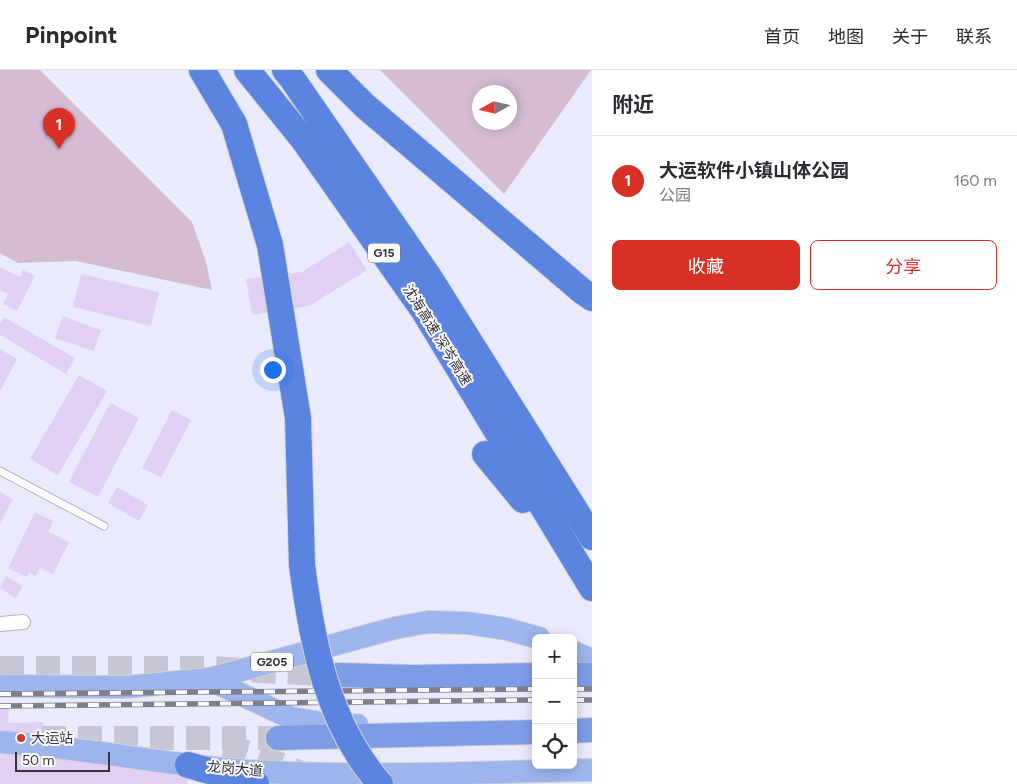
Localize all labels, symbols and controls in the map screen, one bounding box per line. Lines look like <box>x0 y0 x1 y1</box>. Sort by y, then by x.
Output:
text: Pinpoint <box>25 20 117 49</box>
text: 首页 <box>764 26 800 48</box>
text: 地图 <box>828 26 864 48</box>
text: 关于 <box>892 26 928 48</box>
text: 联系 <box>956 26 992 48</box>
north arrow <box>472 85 517 130</box>
text: 附近 <box>612 92 654 117</box>
pin: 1 <box>43 108 75 149</box>
text: 大运软件小镇山体公园 <box>659 159 849 182</box>
text: 1 <box>625 171 631 190</box>
text: 160 m <box>954 171 997 190</box>
text: 公园 <box>659 186 691 205</box>
button: 收藏 <box>612 240 800 290</box>
button: 分享 <box>810 240 997 290</box>
road number: G15 <box>368 244 400 262</box>
street label: 沈海高速 深岑高速 <box>399 282 475 388</box>
your location <box>260 357 286 383</box>
map controls <box>532 634 577 769</box>
button: + <box>532 634 577 679</box>
road number: G205 <box>251 652 293 672</box>
button: − <box>532 679 577 724</box>
button: locate <box>532 724 577 769</box>
place label: 大运站 <box>31 730 73 747</box>
marker: 大运站 <box>15 732 27 744</box>
scale bar <box>15 749 110 772</box>
text: 50 m <box>22 752 54 769</box>
street label: 龙岗大道 <box>206 758 264 780</box>

